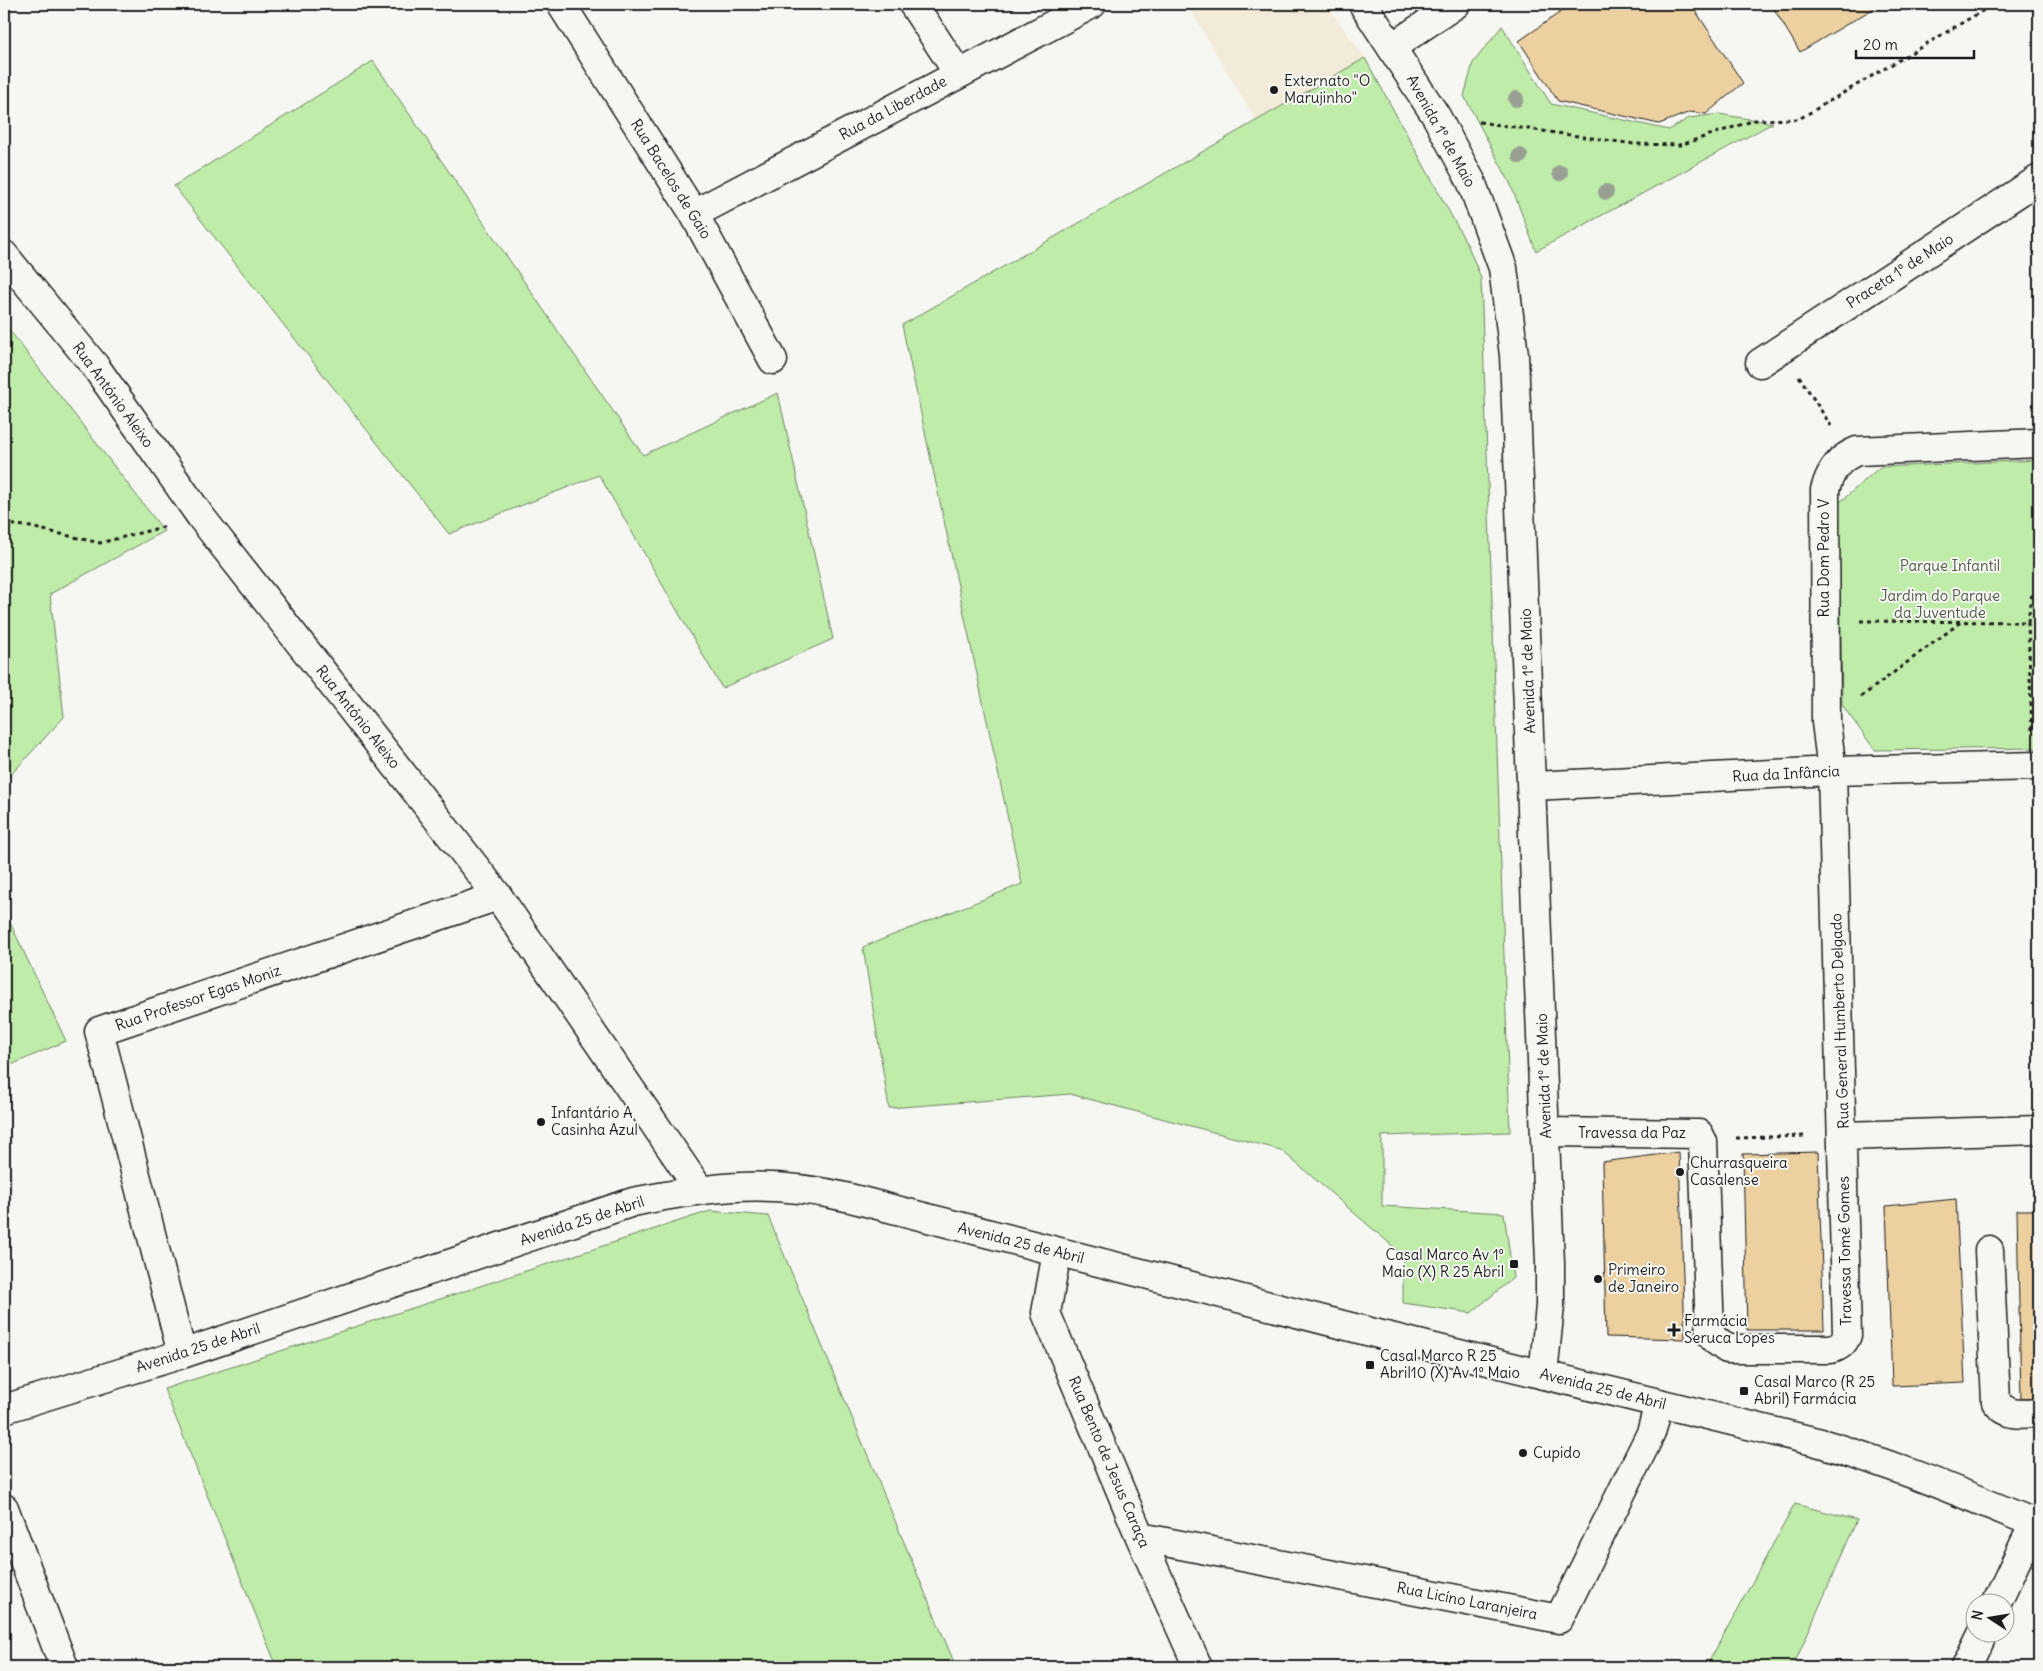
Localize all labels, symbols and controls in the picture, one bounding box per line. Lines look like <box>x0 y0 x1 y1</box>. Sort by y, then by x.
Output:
scale bar <box>1856 28 1973 60</box>
text: 20 m <box>1863 35 1898 54</box>
street label: Rua da Liberdade <box>836 71 950 144</box>
place label: Externato "O Marujinho" <box>1284 71 1370 107</box>
street label: Avenida 1º de Maio <box>1403 71 1480 190</box>
marker: Externato "O Marujinho" <box>1268 84 1280 96</box>
street label: Rua Bacelos de Gaio <box>627 115 716 242</box>
street label: Praceta 1º de Maio <box>1843 229 1957 312</box>
street label: Rua António Aleixo <box>69 338 158 451</box>
street label: Rua Dom Pedro V <box>1814 499 1833 617</box>
park label: Parque Infantil <box>1900 556 2000 575</box>
park label: Jardim do Parque da Juventude <box>1880 586 2000 622</box>
street label: Avenida 1º de Maio <box>1516 608 1539 734</box>
street label: Rua António Aleixo <box>312 661 405 772</box>
street label: Rua da Infância <box>1732 761 1841 786</box>
street label: Rua General Humberto Delgado <box>1826 913 1853 1129</box>
street label: Rua Professor Egas Moniz <box>113 960 283 1035</box>
street label: Avenida 1º de Maio <box>1532 1013 1555 1139</box>
place label: Infantário A Casinha Azul <box>551 1103 638 1139</box>
marker: Infantário A Casinha Azul <box>535 1116 547 1128</box>
street label: Travessa da Paz <box>1578 1123 1686 1142</box>
place label: Churrasqueira Casalense <box>1690 1153 1788 1189</box>
marker: Churrasqueira Casalense <box>1674 1166 1686 1178</box>
street label: Travessa Tomé Gomes <box>1834 1176 1855 1326</box>
street label: Avenida 25 de Abril <box>517 1191 646 1250</box>
street label: Avenida 25 de Abril <box>956 1218 1086 1267</box>
place label: Casal Marco Av 1º Maio (X) R 25 Abril <box>1382 1245 1504 1281</box>
marker: Casal Marco Av 1º Maio (X) R 25 Abril <box>1508 1258 1520 1270</box>
place label: Primeiro de Janeiro <box>1608 1260 1679 1296</box>
marker: Primeiro de Janeiro <box>1592 1273 1604 1285</box>
place label: Farmácia Seruca Lopes <box>1684 1311 1775 1347</box>
street label: Avenida 25 de Abril <box>133 1318 262 1377</box>
marker: Farmácia Seruca Lopes <box>1668 1324 1680 1336</box>
place label: Casal Marco R 25 Abril10 (X) Av 1º Maio <box>1380 1346 1520 1382</box>
marker: Casal Marco R 25 Abril10 (X) Av 1º Maio <box>1364 1359 1376 1371</box>
street label: Avenida 25 de Abril <box>1538 1364 1668 1413</box>
place label: Casal Marco (R 25 Abril) Farmácia <box>1754 1372 1875 1408</box>
street label: Rua Bento de Jesus Caraça <box>1065 1373 1154 1551</box>
marker: Casal Marco (R 25 Abril) Farmácia <box>1738 1385 1750 1397</box>
place label: Cupido <box>1533 1443 1581 1462</box>
marker: Cupido <box>1517 1447 1529 1459</box>
street label: Rua Licíno Laranjeira <box>1395 1578 1539 1624</box>
north arrow <box>1966 1594 2016 1644</box>
text: N <box>1967 1609 1987 1622</box>

